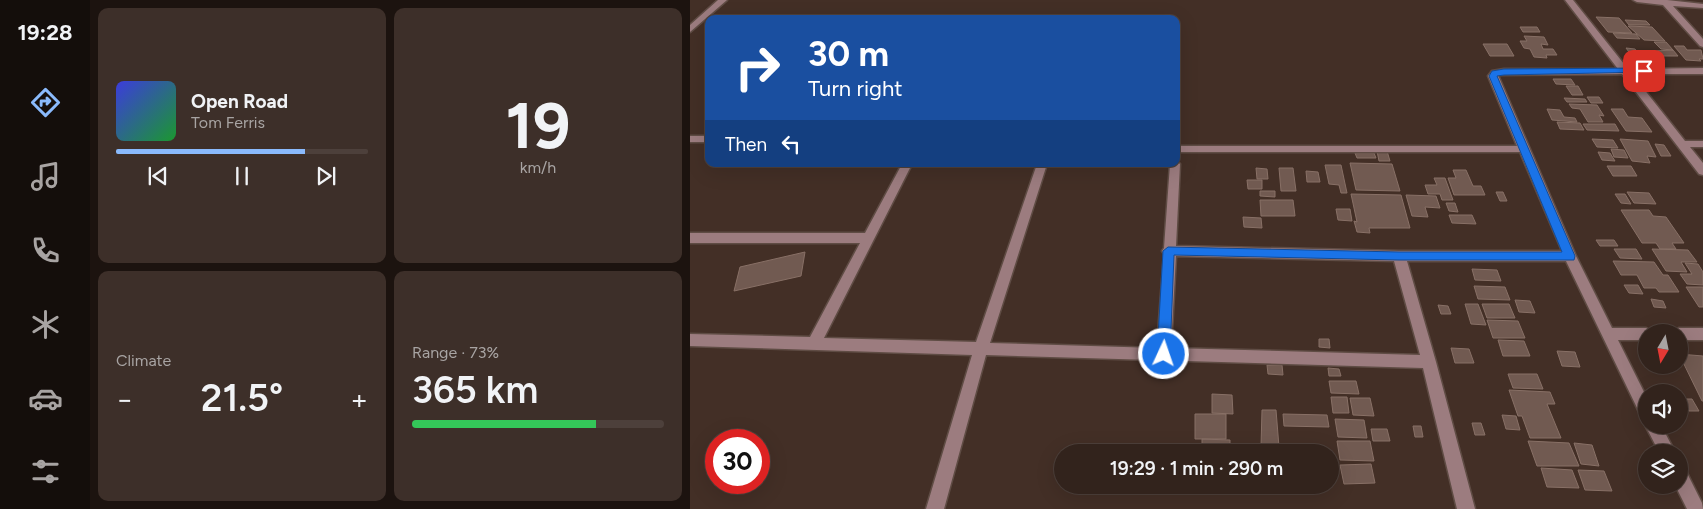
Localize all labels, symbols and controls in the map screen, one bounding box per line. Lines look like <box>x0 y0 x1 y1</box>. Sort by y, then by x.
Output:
text: 19:28 <box>18 19 72 46</box>
text: 30 m <box>808 33 889 75</box>
icon: right <box>725 35 790 100</box>
pin <box>1623 50 1665 92</box>
icon: arrive <box>1630 57 1658 85</box>
text: Turn right <box>808 75 903 102</box>
icon: directions <box>28 85 63 120</box>
text: 19 <box>505 86 571 164</box>
text: Open Road <box>191 90 288 113</box>
text: Tom Ferris <box>191 113 265 132</box>
icon: left <box>777 130 805 158</box>
text: Then <box>725 133 767 156</box>
text: km/h <box>520 158 556 177</box>
icon: music <box>28 159 63 194</box>
icon: previous <box>144 162 172 190</box>
icon: pause <box>228 162 256 190</box>
icon: next <box>312 162 340 190</box>
icon: phone <box>28 233 63 268</box>
icon: climate <box>28 307 63 342</box>
north arrow <box>1638 324 1688 374</box>
map controls <box>1638 324 1688 494</box>
position arrow <box>1137 327 1189 379</box>
text: Range · 73% <box>412 343 499 362</box>
text: Climate <box>116 351 171 370</box>
text: 365 km <box>412 367 538 413</box>
text: 21.5° <box>201 375 283 421</box>
icon: car <box>28 381 63 416</box>
text: − <box>116 382 133 416</box>
text: + <box>351 382 368 416</box>
button: sound <box>1638 384 1688 434</box>
speed limit sign: 30 <box>705 429 770 494</box>
button: layers <box>1638 444 1688 494</box>
icon: filters <box>28 454 63 489</box>
text: 19:29 · 1 min · 290 m <box>1110 457 1283 480</box>

